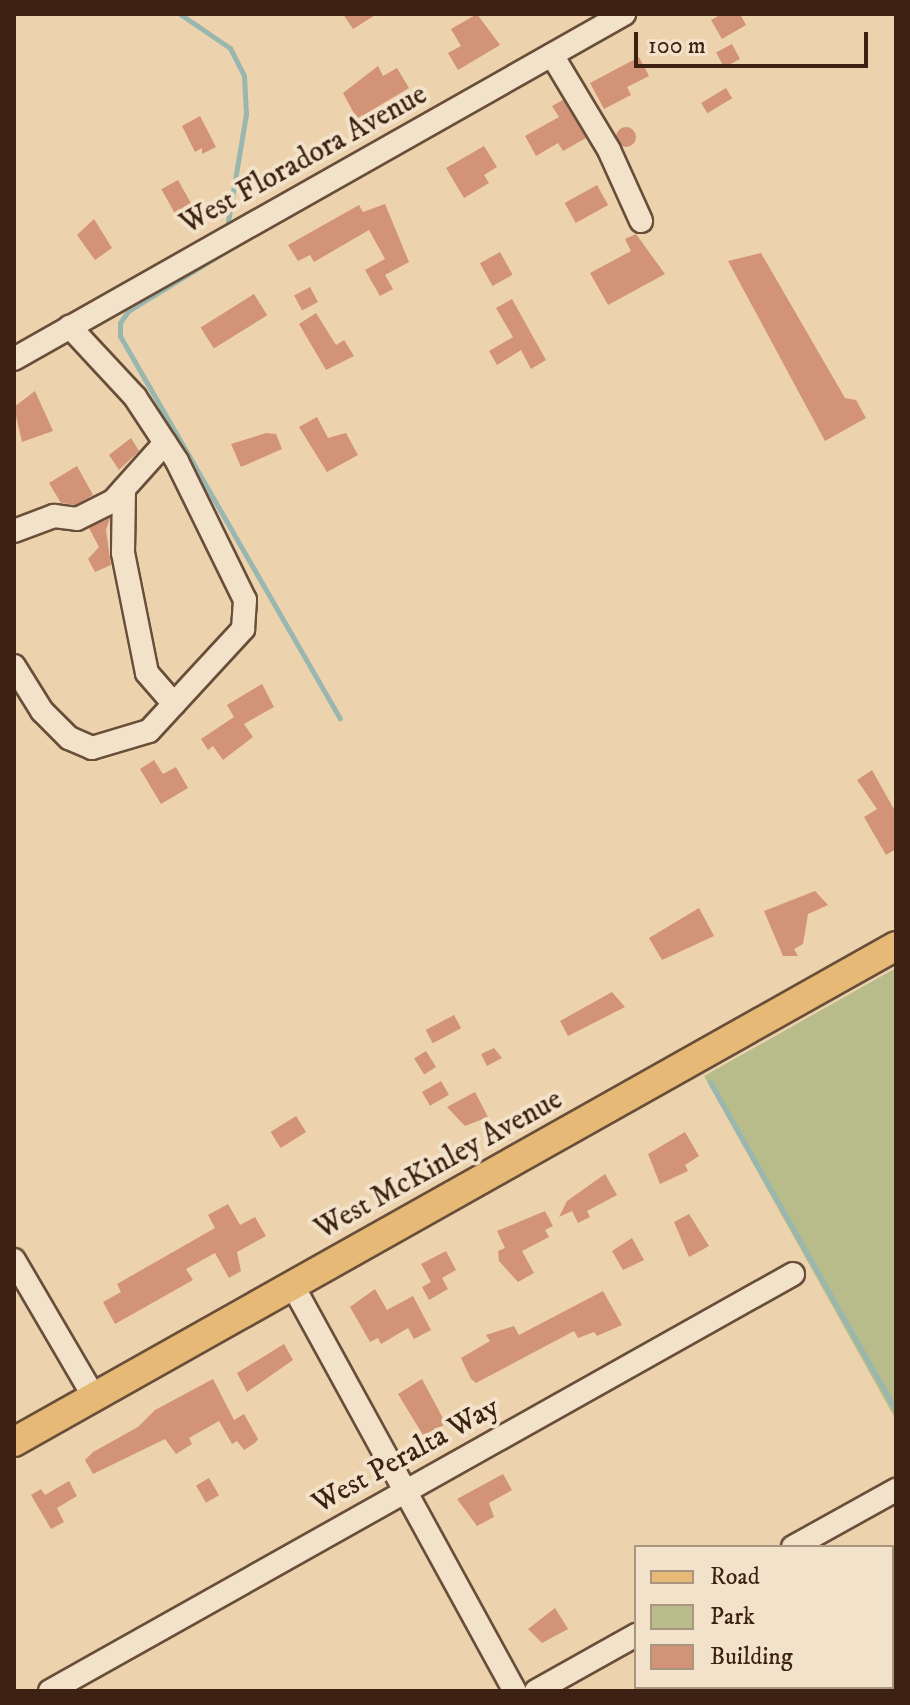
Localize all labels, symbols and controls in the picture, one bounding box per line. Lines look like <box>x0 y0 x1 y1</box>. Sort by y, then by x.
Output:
scale bar <box>638 16 872 66</box>
text: 100 m <box>648 31 706 61</box>
street label: West Floradora Avenue <box>174 77 434 243</box>
street label: West McKinley Avenue <box>309 1082 569 1248</box>
street label: West Peralta Way <box>306 1390 506 1522</box>
legend <box>634 1545 894 1689</box>
text: Road <box>710 1562 760 1592</box>
text: Park <box>710 1602 755 1632</box>
text: Building <box>710 1642 793 1672</box>

